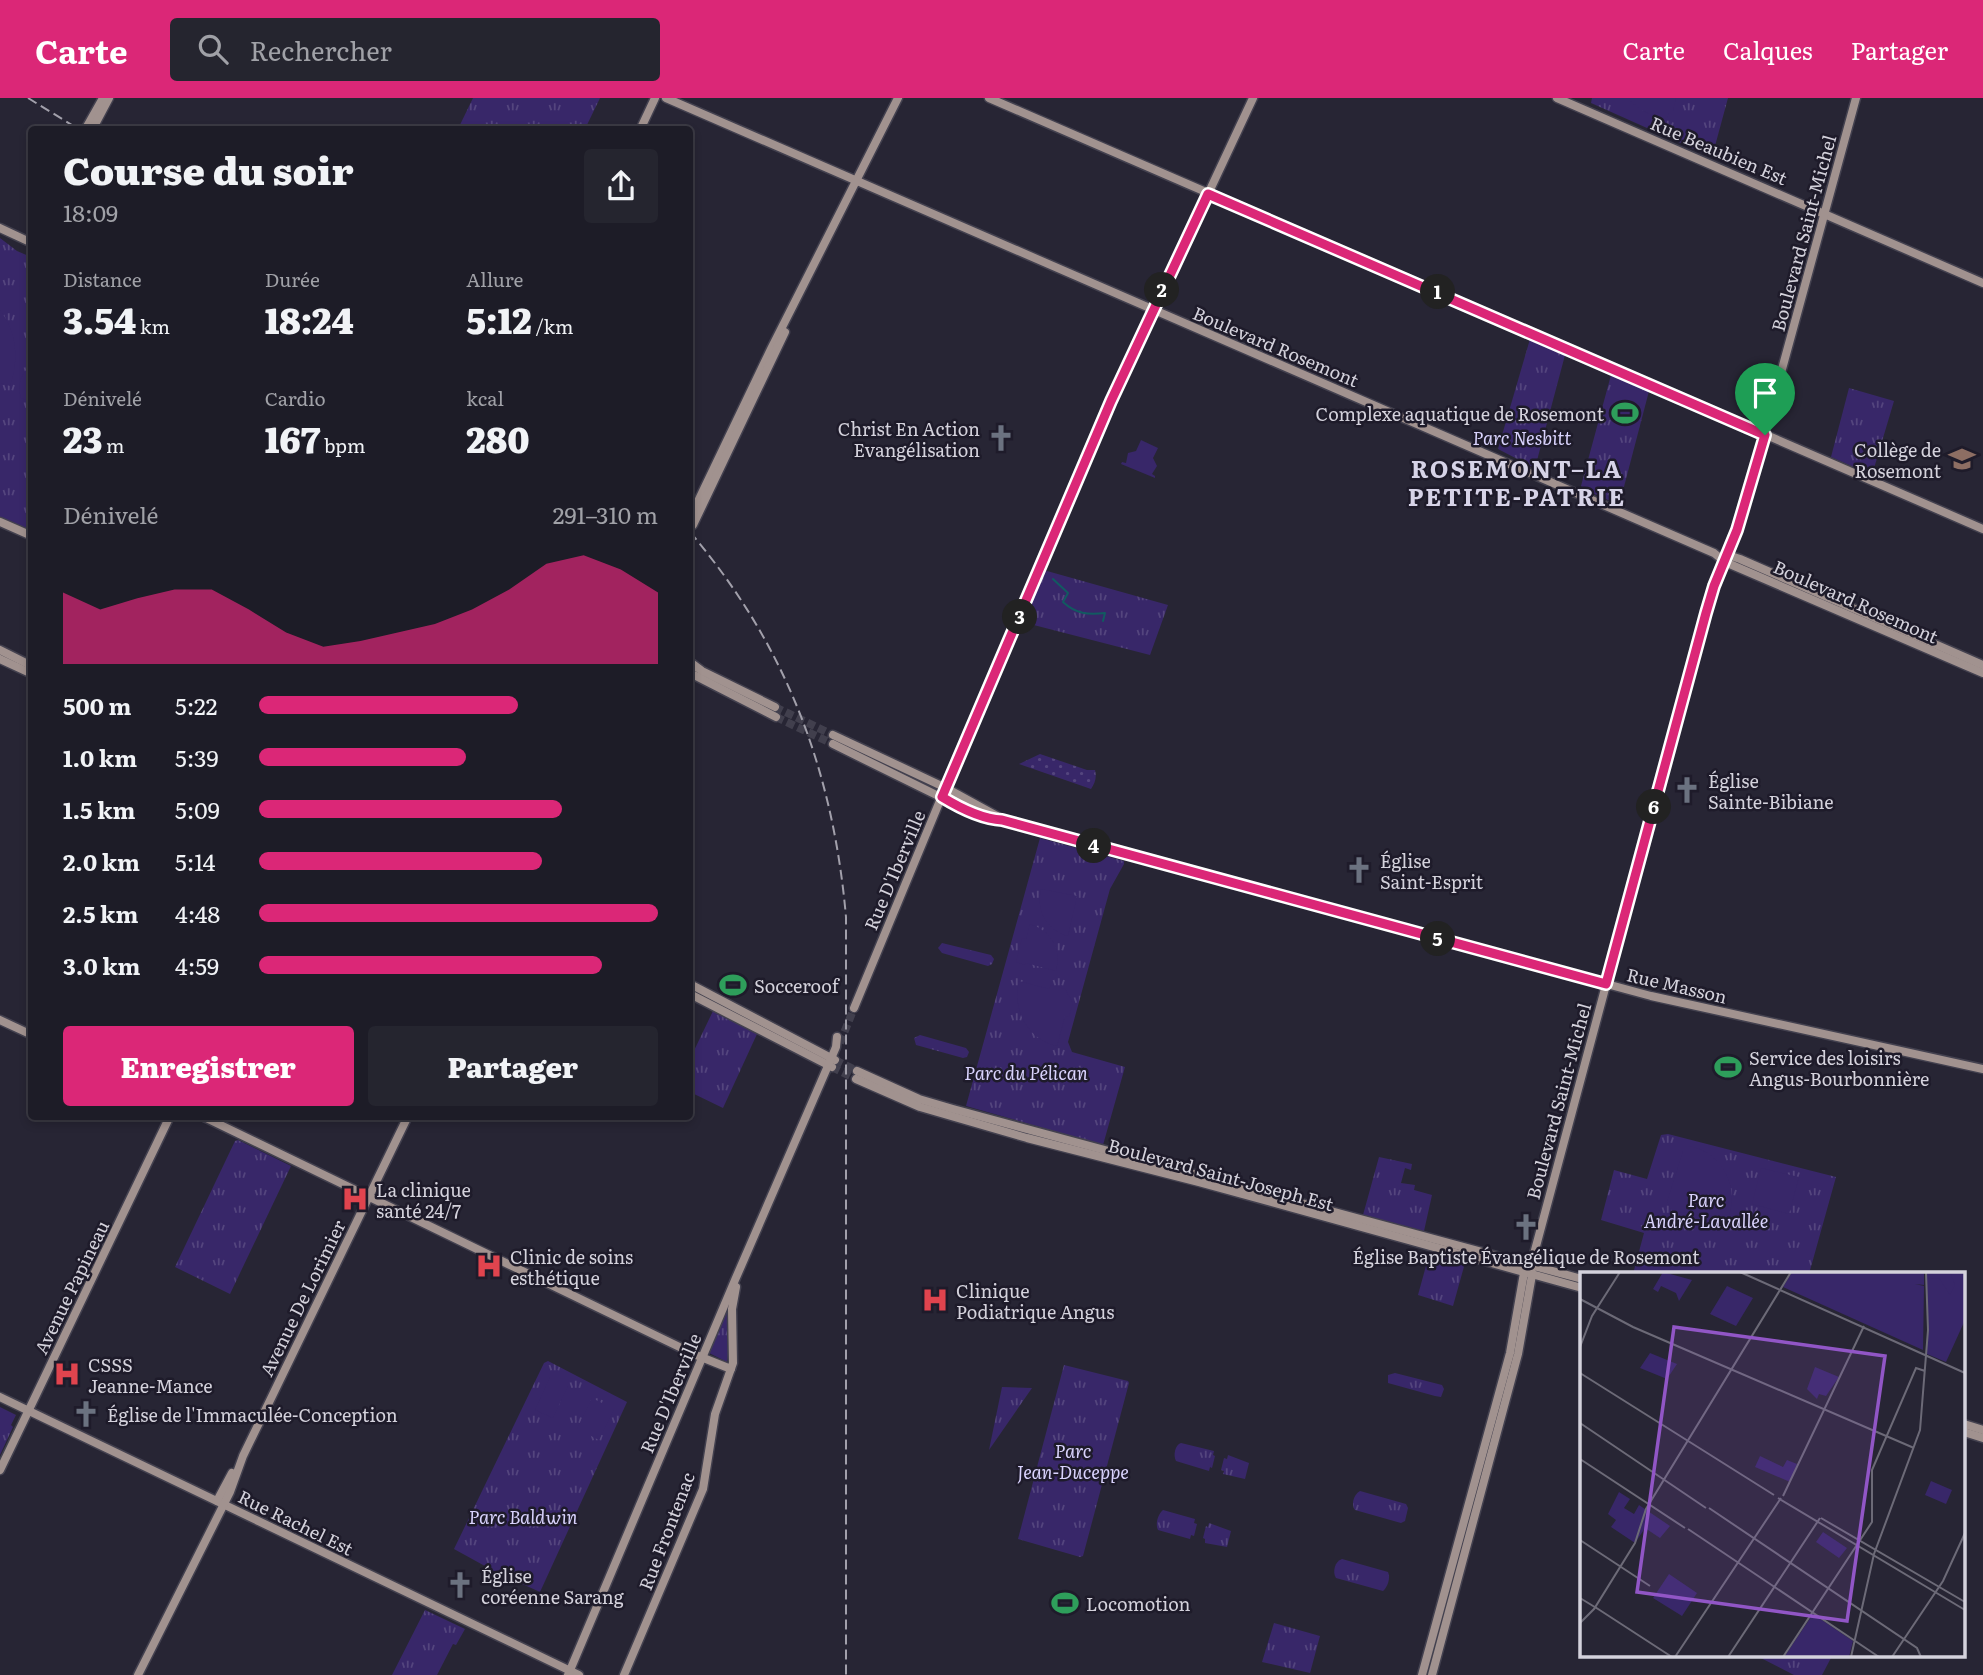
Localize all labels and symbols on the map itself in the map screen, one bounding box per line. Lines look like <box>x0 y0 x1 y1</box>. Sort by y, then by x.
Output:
street label: Rue Beaubien Est <box>1646 109 1792 191</box>
street label: Boulevard Saint-Michel <box>1764 132 1842 334</box>
pin: 2 <box>1144 272 1180 308</box>
pin: 1 <box>1420 274 1456 310</box>
street label: Boulevard Rosemont <box>1189 299 1364 393</box>
pin <box>1735 363 1795 435</box>
sports icon: Complexe aquatique de Rosemont <box>1610 398 1640 428</box>
place label: Complexe aquatique de Rosemont <box>1316 400 1605 427</box>
place label: Christ En Action Evangélisation <box>838 415 980 463</box>
church icon: Christ En Action Evangélisation <box>986 423 1016 453</box>
park label: Parc Nesbitt <box>1473 424 1571 451</box>
place label: Collège de Rosemont <box>1854 436 1942 484</box>
school or university icon: Collège de Rosemont <box>1947 444 1977 474</box>
district label: ROSEMONT–LA PETITE-PATRIE <box>1408 450 1626 513</box>
street label: Boulevard Rosemont <box>1769 552 1943 650</box>
pin: 3 <box>1002 600 1038 634</box>
place label: Église Sainte-Bibiane <box>1708 767 1834 815</box>
church icon: Église Sainte-Bibiane <box>1672 775 1702 805</box>
pin: 6 <box>1636 790 1672 824</box>
street label: Rue D'Iberville <box>857 806 931 934</box>
pin: 4 <box>1076 828 1112 864</box>
place label: Église Saint-Esprit <box>1380 847 1484 895</box>
church icon: Église Saint-Esprit <box>1344 855 1374 885</box>
pin: 5 <box>1420 922 1456 956</box>
street label: Rue Masson <box>1624 960 1730 1010</box>
sports icon: Socceroof <box>718 970 748 1000</box>
place label: Socceroof <box>754 972 841 999</box>
street label: Boulevard Saint-Michel <box>1519 1000 1597 1202</box>
place label: Service des loisirs Angus-Bourbonnière <box>1749 1044 1929 1092</box>
sports icon: Service des loisirs Angus-Bourbonnière <box>1713 1052 1743 1082</box>
park label: Parc du Pélican <box>964 1059 1088 1086</box>
street label: Boulevard Saint-Joseph Est <box>1105 1131 1337 1217</box>
place label: La clinique santé 24/7 <box>376 1176 471 1224</box>
hospital icon: La clinique santé 24/7 <box>340 1184 370 1214</box>
park label: Parc André-Lavallée <box>1644 1186 1768 1234</box>
church icon: Église Baptiste Évangélique de Rosemont <box>1511 1212 1541 1242</box>
street label: Avenue Papineau <box>27 1215 115 1359</box>
street label: Avenue De Lorimier <box>252 1215 352 1381</box>
place label: Clinic de soins esthétique <box>510 1243 633 1291</box>
place label: Église Baptiste Évangélique de Rosemont <box>1353 1243 1700 1270</box>
hospital icon: Clinic de soins esthétique <box>474 1251 504 1281</box>
inset map <box>1580 1272 1966 1658</box>
place label: Clinique Podiatrique Angus <box>956 1277 1114 1325</box>
hospital icon: Clinique Podiatrique Angus <box>920 1285 950 1315</box>
street label: Rue D'Iberville <box>633 1329 707 1457</box>
place label: CSSS Jeanne-Mance <box>88 1351 213 1399</box>
hospital icon: CSSS Jeanne-Mance <box>52 1359 82 1389</box>
church icon: Église de l'Immaculée-Conception <box>71 1399 101 1429</box>
place label: Église de l'Immaculée-Conception <box>107 1401 398 1428</box>
park label: Parc Jean-Duceppe <box>1017 1437 1129 1485</box>
street label: Rue Frontenac <box>631 1468 701 1594</box>
street label: Rue Rachel Est <box>234 1482 359 1562</box>
park label: Parc Baldwin <box>469 1503 578 1530</box>
place label: Église coréenne Sarang <box>481 1562 625 1610</box>
church icon: Église coréenne Sarang <box>445 1570 475 1600</box>
sports icon: Locomotion <box>1050 1588 1080 1618</box>
place label: Locomotion <box>1086 1590 1191 1617</box>

